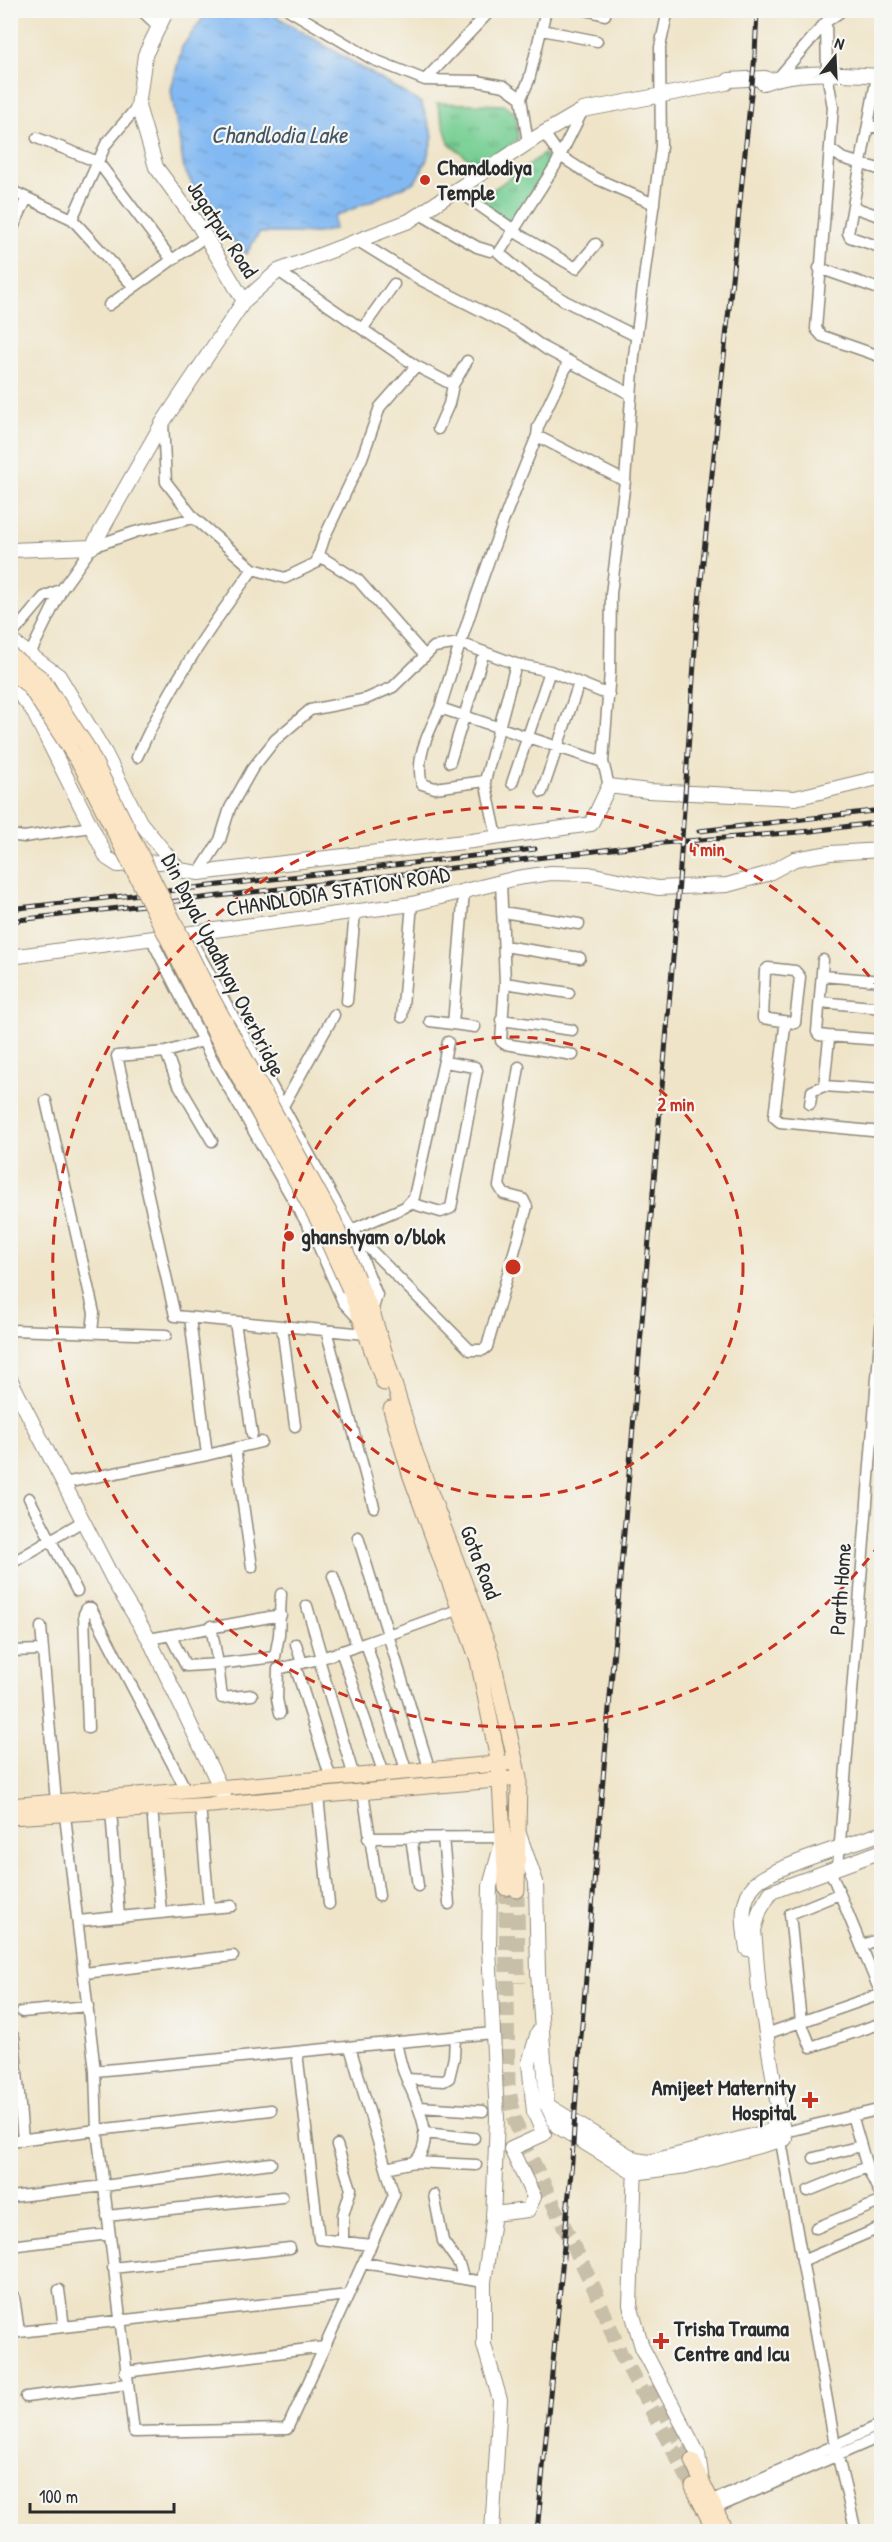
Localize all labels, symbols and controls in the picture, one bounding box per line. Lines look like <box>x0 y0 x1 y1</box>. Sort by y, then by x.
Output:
north arrow <box>805 27 865 87</box>
text: N <box>832 31 848 55</box>
water label: Chandlodia Lake <box>211 118 349 150</box>
place label: Chandlodiya Temple <box>436 152 532 208</box>
marker: Chandlodiya Temple <box>418 173 432 187</box>
street label: Jagatpur Road <box>180 174 266 284</box>
text: 4 min <box>689 837 725 862</box>
street label: Din Dayal Upadhyay Overbridge <box>155 848 293 1082</box>
street label: CHANDLODIA STATION ROAD <box>224 858 453 923</box>
text: 2 min <box>658 1092 694 1117</box>
place label: ghanshyam o/blok <box>301 1221 446 1252</box>
marker: ghanshyam o/blok <box>282 1229 296 1243</box>
centre of rings <box>503 1257 523 1277</box>
street label: Gota Road <box>453 1521 509 1604</box>
street label: Parth Home <box>822 1542 858 1636</box>
place label: Amijeet Maternity Hospital <box>652 2072 797 2128</box>
marker: Amijeet Maternity Hospital <box>801 2091 819 2109</box>
place label: Trisha Trauma Centre and Icu <box>673 2313 790 2368</box>
marker: Trisha Trauma Centre and Icu <box>652 2332 670 2350</box>
scale bar <box>30 2476 174 2514</box>
text: 100 m <box>39 2484 78 2509</box>

